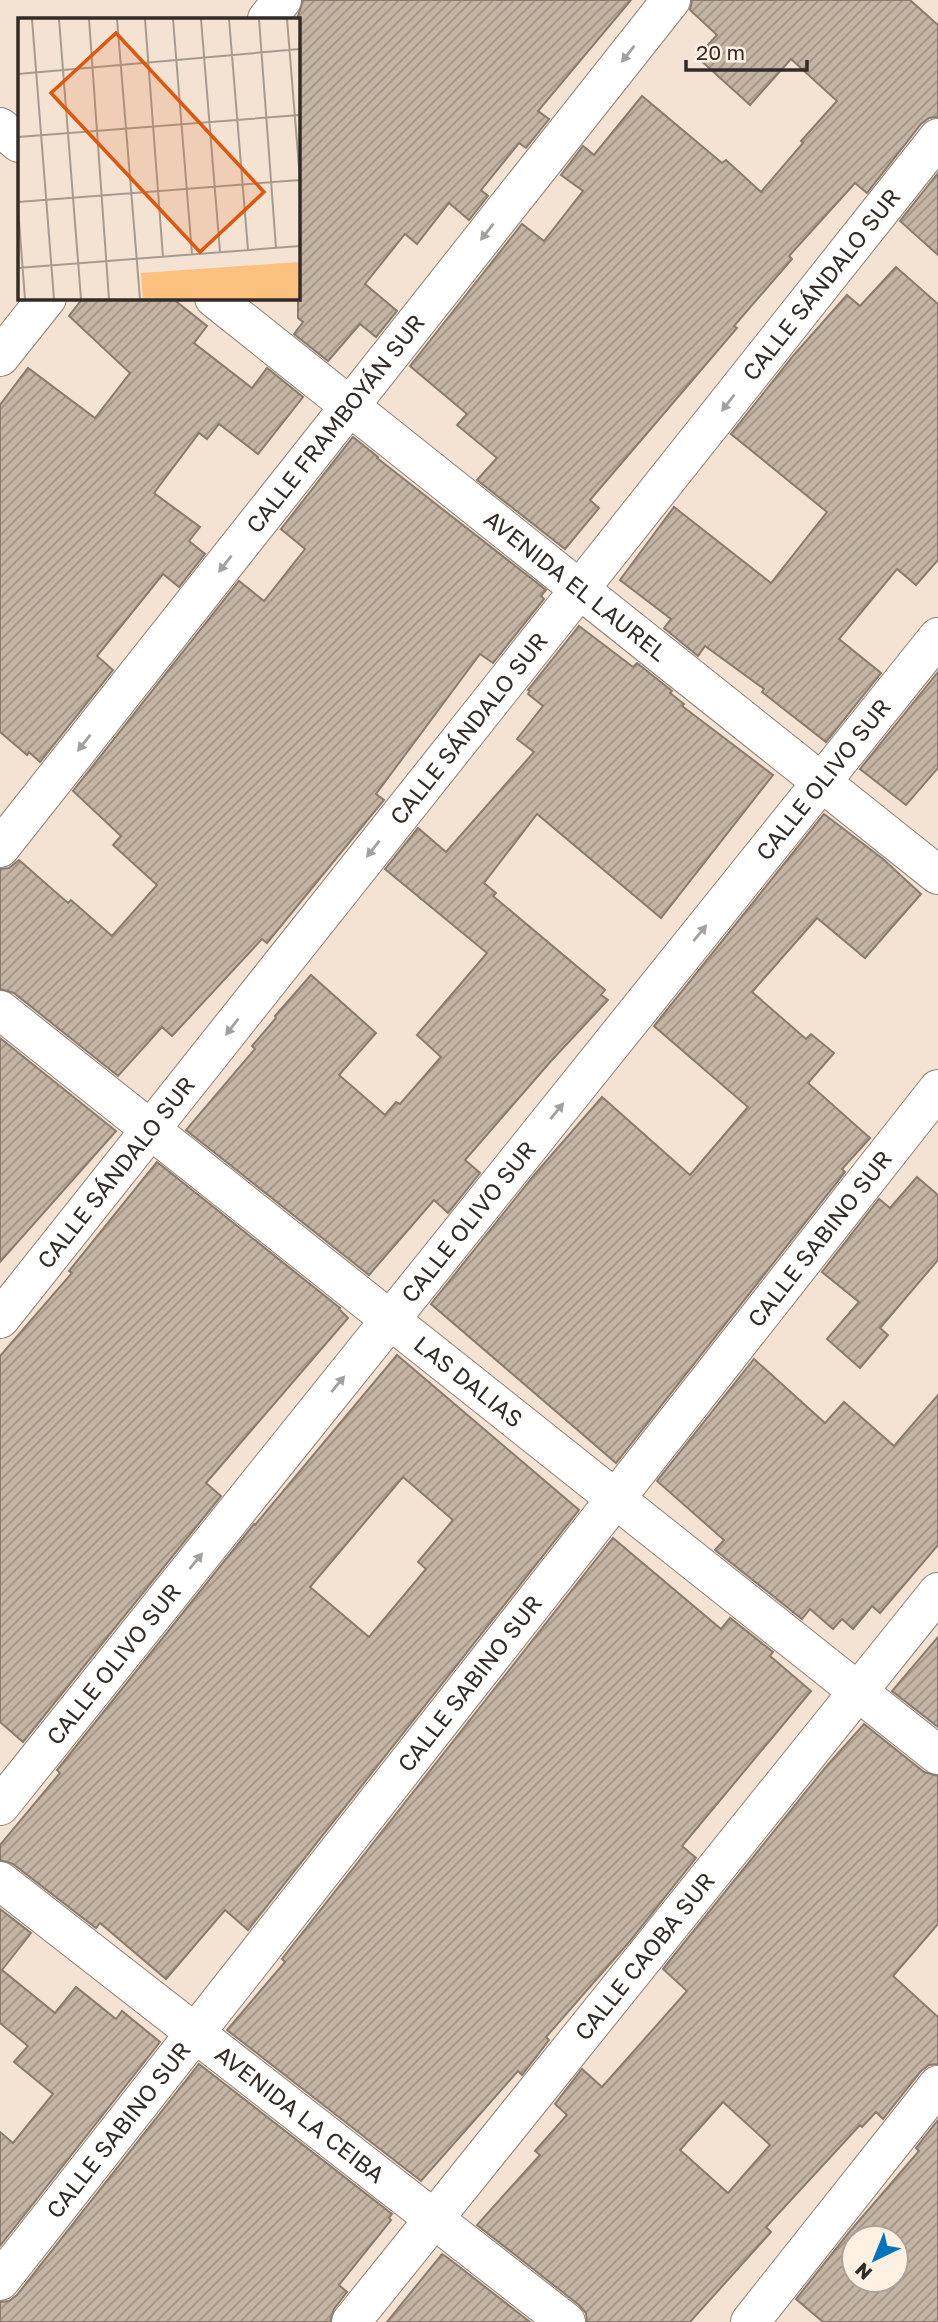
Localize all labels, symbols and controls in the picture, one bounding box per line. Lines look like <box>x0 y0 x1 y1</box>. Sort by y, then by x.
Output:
inset map <box>18 18 299 299</box>
scale bar <box>686 28 807 72</box>
text: 20 m <box>696 39 745 65</box>
one-way arrow <box>621 44 636 62</box>
street label: CALLE SÁNDALO SUR <box>736 182 906 386</box>
one-way arrow <box>481 223 495 241</box>
street label: CALLE FRAMBOYÁN SUR <box>240 308 430 538</box>
one-way arrow <box>721 394 736 411</box>
street label: AVENIDA EL LAUREL <box>479 504 673 666</box>
one-way arrow <box>217 555 232 573</box>
street label: CALLE SÁNDALO SUR <box>383 626 553 830</box>
street label: CALLE OLIVO SUR <box>750 693 896 865</box>
one-way arrow <box>76 733 91 751</box>
one-way arrow <box>366 840 381 858</box>
one-way arrow <box>692 925 707 942</box>
one-way arrow <box>224 1018 239 1036</box>
street label: CALLE SÁNDALO SUR <box>31 1070 200 1274</box>
one-way arrow <box>550 1102 565 1120</box>
street label: CALLE OLIVO SUR <box>395 1135 541 1308</box>
street label: CALLE SABINO SUR <box>741 1145 897 1332</box>
street label: LAS DALIAS <box>409 1329 529 1433</box>
one-way arrow <box>331 1375 346 1393</box>
one-way arrow <box>188 1553 203 1570</box>
street label: CALLE OLIVO SUR <box>40 1577 186 1750</box>
street label: CALLE SABINO SUR <box>391 1589 547 1777</box>
street label: CALLE CAOBA SUR <box>568 1866 720 2045</box>
street label: CALLE SABINO SUR <box>40 2036 196 2223</box>
street label: AVENIDA LA CEIBA <box>210 2039 390 2188</box>
north arrow <box>840 2224 910 2294</box>
text: N <box>850 2258 876 2285</box>

